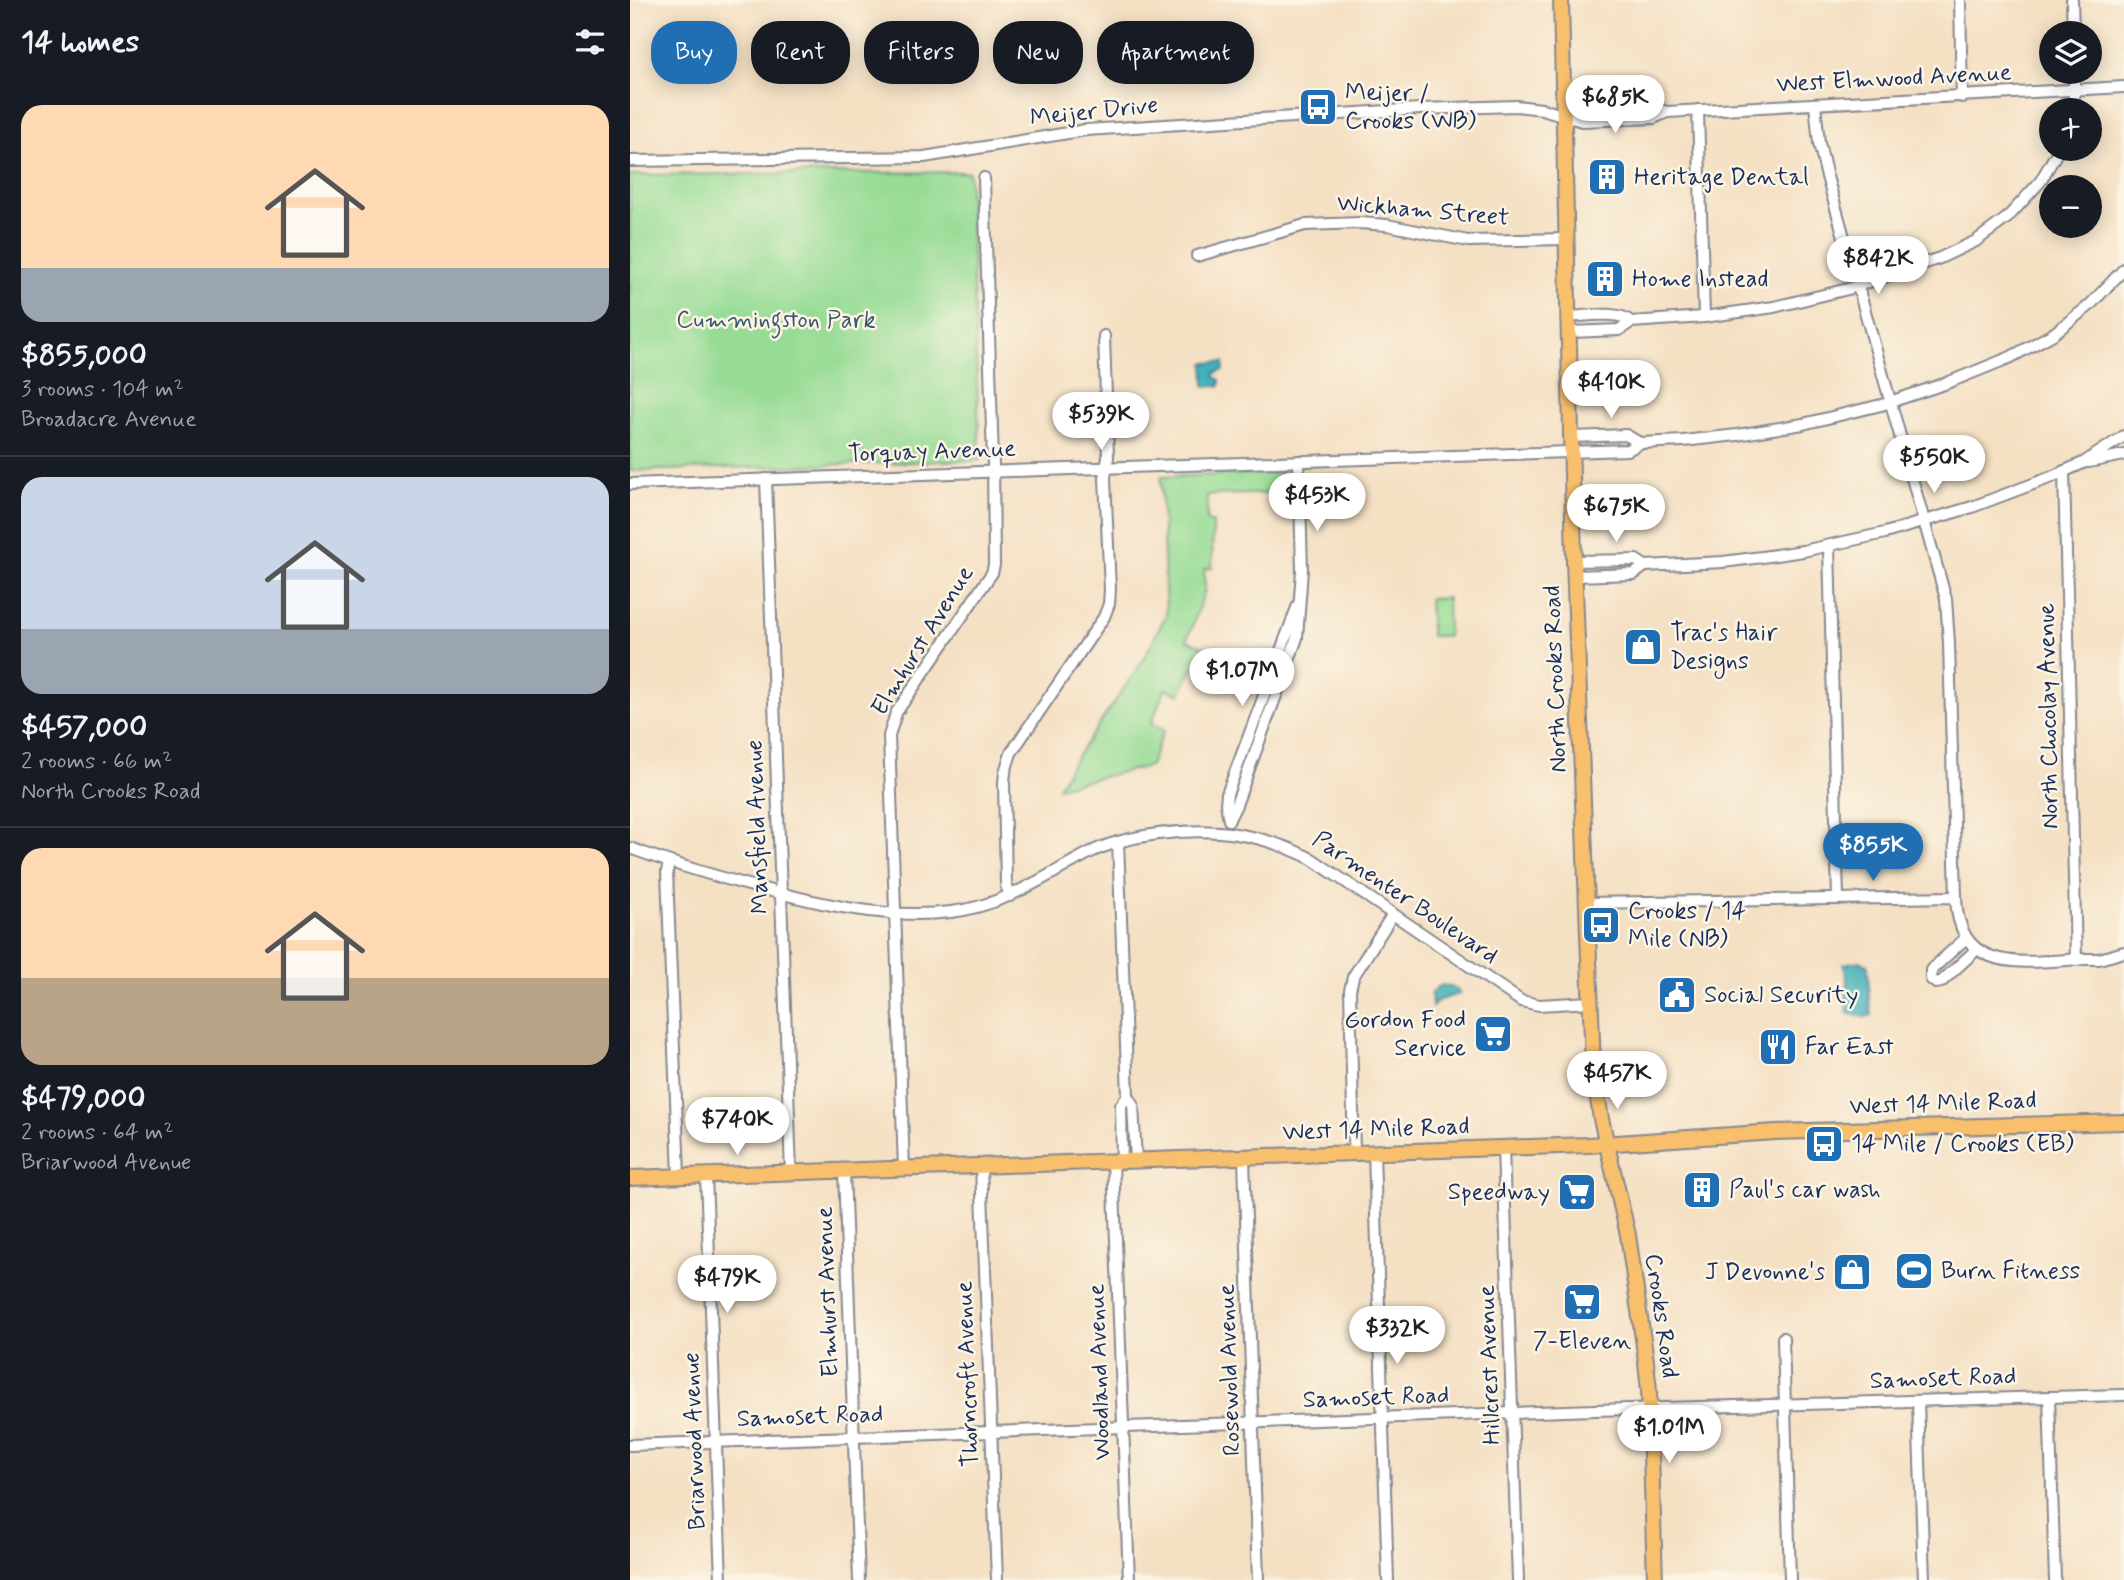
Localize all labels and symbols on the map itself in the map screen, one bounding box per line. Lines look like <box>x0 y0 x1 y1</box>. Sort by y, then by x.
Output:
street label: West Elmwood Avenue <box>1776 57 2013 101</box>
pin: $685K <box>1566 76 1664 135</box>
place label: Meijer / Crooks (WB) <box>1345 78 1476 137</box>
bus stop icon: Meijer / Crooks (WB) <box>1297 86 1339 128</box>
street label: Meijer Drive <box>1028 90 1160 134</box>
building icon: Heritage Dental <box>1586 156 1628 198</box>
place label: Heritage Dental <box>1634 162 1809 193</box>
street label: Wickham Street <box>1335 188 1511 234</box>
pin: $842K <box>1829 236 1927 296</box>
building icon: Home Instead <box>1584 258 1626 300</box>
place label: Home Instead <box>1632 264 1769 295</box>
park label: Cummingston Park <box>676 305 876 339</box>
pin: $410K <box>1562 360 1660 420</box>
pin: $539K <box>1052 392 1150 452</box>
street label: Torquay Avenue <box>848 434 1017 470</box>
pin: $550K <box>1885 435 1983 495</box>
pin: $453K <box>1268 474 1366 533</box>
pin: $675K <box>1567 484 1665 544</box>
street label: Elmhurst Avenue <box>865 560 982 722</box>
street label: North Crooks Road <box>1537 585 1575 773</box>
street label: North Chocolay Avenue <box>2032 603 2066 829</box>
place label: Trac's Hair Designs <box>1670 618 1778 679</box>
shop icon: Trac's Hair Designs <box>1622 626 1664 668</box>
pin: $1.07M <box>1185 648 1299 708</box>
street label: Mansfield Avenue <box>739 739 777 915</box>
street label: Parmenter Boulevard <box>1306 824 1504 972</box>
pin: $855K <box>1824 824 1922 883</box>
place label: Crooks / 14 Mile (NB) <box>1628 896 1746 955</box>
bus stop icon: Crooks / 14 Mile (NB) <box>1580 904 1622 946</box>
public building icon: Social Security <box>1656 974 1698 1016</box>
place label: Social Security <box>1704 980 1858 1011</box>
place label: Gordon Food Service <box>1344 1005 1466 1064</box>
supermarket icon: Gordon Food Service <box>1472 1013 1514 1055</box>
restaurant icon: Far East <box>1757 1026 1799 1068</box>
place label: Far East <box>1805 1032 1894 1063</box>
pin: $457K <box>1568 1052 1666 1111</box>
street label: West 14 Mile Road <box>1849 1085 2037 1123</box>
pin: $740K <box>688 1098 786 1157</box>
street label: West 14 Mile Road <box>1282 1111 1470 1149</box>
bus stop icon: 14 Mile / Crooks (EB) <box>1803 1123 1845 1165</box>
place label: 14 Mile / Crooks (EB) <box>1851 1129 2074 1160</box>
building icon: Paul's car wash <box>1681 1169 1723 1211</box>
supermarket icon: Speedway <box>1556 1171 1598 1213</box>
place label: Paul's car wash <box>1729 1175 1881 1206</box>
place label: Speedway <box>1448 1177 1550 1208</box>
street label: Elmhurst Avenue <box>810 1206 846 1378</box>
sports icon: Burn Fitness <box>1893 1250 1935 1292</box>
shop icon: J Devonne's <box>1831 1251 1873 1293</box>
street label: Crooks Road <box>1637 1252 1685 1380</box>
pin: $479K <box>678 1256 776 1315</box>
place label: Burn Fitness <box>1941 1256 2080 1287</box>
place label: J Devonne's <box>1705 1257 1825 1288</box>
street label: Thorncroft Avenue <box>949 1280 987 1467</box>
supermarket icon: 7-Eleven <box>1561 1281 1603 1323</box>
street label: Woodland Avenue <box>1081 1283 1119 1461</box>
street label: Rosewold Avenue <box>1211 1283 1248 1457</box>
street label: Hillcrest Avenue <box>1472 1284 1508 1446</box>
pin: $332K <box>1348 1306 1446 1366</box>
place label: 7-Eleven <box>1533 1326 1632 1357</box>
street label: Briarwood Avenue <box>676 1352 714 1530</box>
street label: Samoset Road <box>1869 1361 2017 1397</box>
street label: Samoset Road <box>1302 1380 1450 1416</box>
street label: Samoset Road <box>736 1399 884 1435</box>
pin: $1.01M <box>1612 1406 1726 1465</box>

